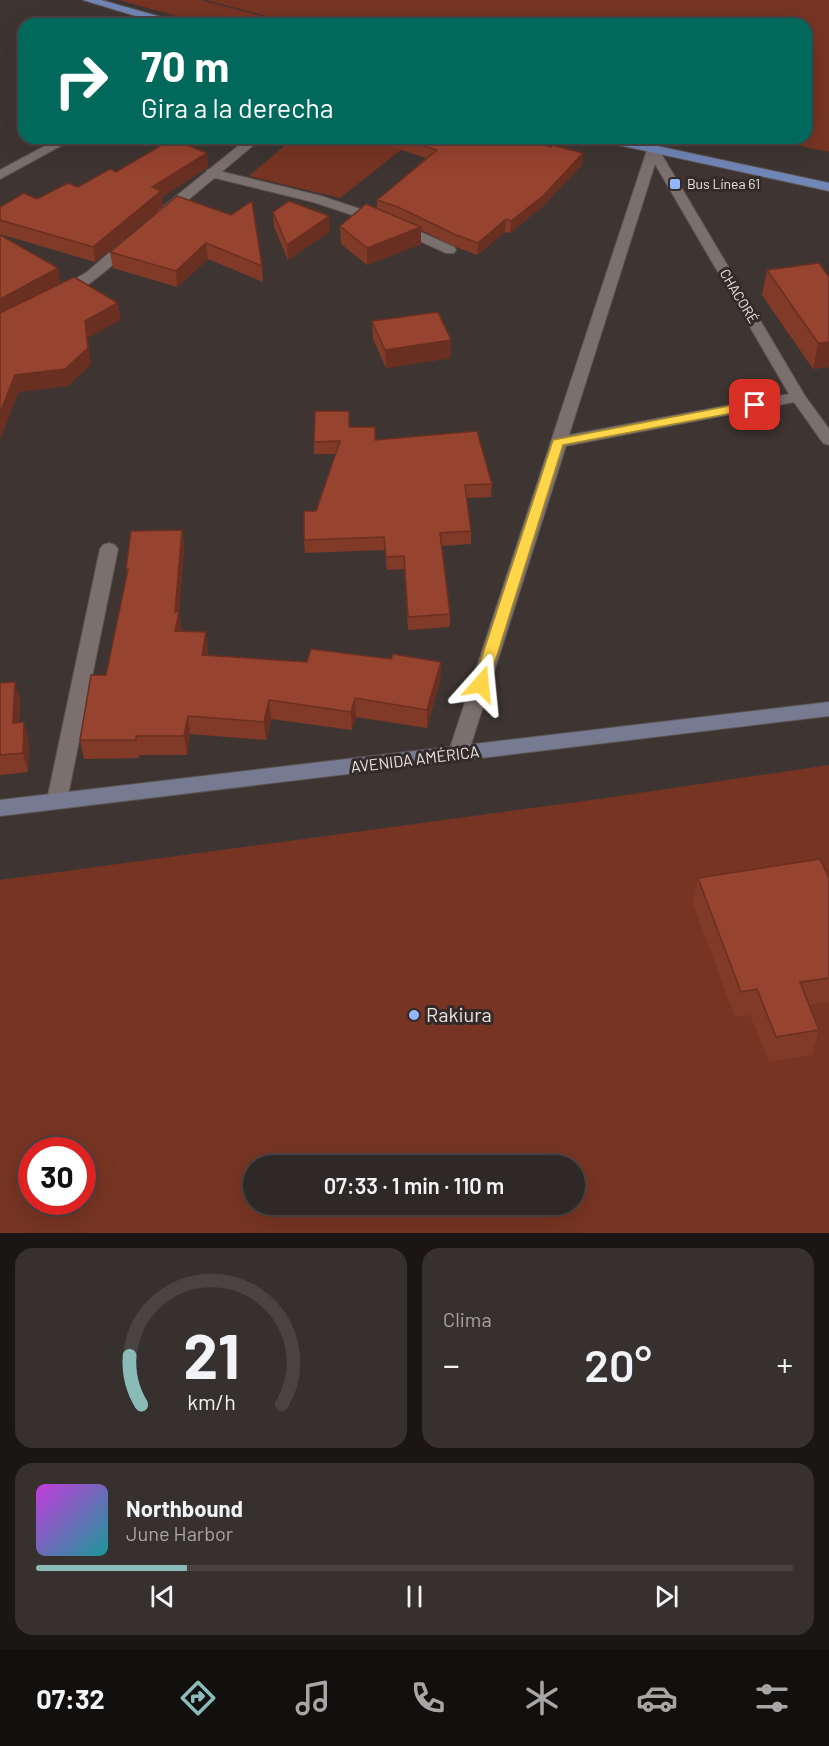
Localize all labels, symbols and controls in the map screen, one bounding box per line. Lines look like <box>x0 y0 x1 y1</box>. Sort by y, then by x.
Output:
text: 70 m <box>141 40 229 90</box>
icon: right <box>42 42 120 120</box>
text: Gira a la derecha <box>141 91 334 123</box>
place label: Bus Línea 61 <box>687 175 760 192</box>
marker: Bus Línea 61 <box>668 177 682 191</box>
street label: CHACORÉ <box>717 266 762 326</box>
pin <box>729 379 780 430</box>
icon: arrive <box>738 388 771 421</box>
position arrow <box>449 652 513 716</box>
street label: AVENIDA AMÉRICA <box>350 741 481 776</box>
place label: Rakiura <box>426 1002 492 1026</box>
marker: Rakiura <box>407 1008 421 1022</box>
speed limit sign: 30 <box>18 1137 96 1215</box>
text: 07:33 · 1 min · 110 m <box>324 1172 504 1198</box>
text: Clima <box>443 1307 492 1331</box>
text: 21 <box>183 1317 239 1391</box>
text: 20° <box>584 1337 652 1391</box>
text: − <box>443 1344 460 1384</box>
text: + <box>777 1344 793 1384</box>
text: km/h <box>187 1389 235 1414</box>
text: Northbound <box>126 1495 243 1521</box>
text: June Harbor <box>126 1521 233 1545</box>
icon: previous <box>146 1580 179 1613</box>
icon: pause <box>398 1580 431 1613</box>
icon: next <box>650 1580 683 1613</box>
icon: directions <box>177 1677 219 1719</box>
icon: music <box>292 1677 334 1719</box>
icon: phone <box>407 1677 449 1719</box>
icon: climate <box>521 1677 563 1719</box>
icon: car <box>636 1677 678 1719</box>
icon: filters <box>751 1677 793 1719</box>
text: 07:32 <box>36 1682 105 1714</box>

